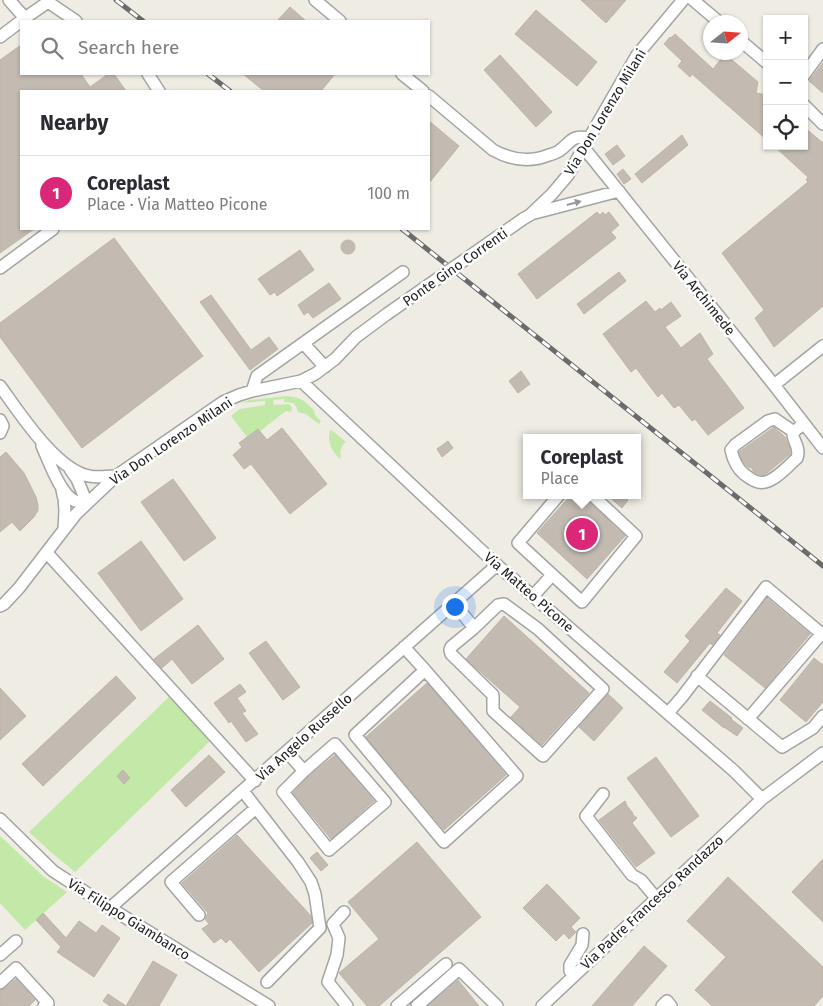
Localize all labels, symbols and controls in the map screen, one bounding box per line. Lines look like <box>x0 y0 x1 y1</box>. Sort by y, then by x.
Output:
north arrow <box>703 15 748 60</box>
map controls <box>763 15 808 150</box>
button: + <box>763 15 808 60</box>
search box <box>20 20 430 75</box>
icon: search <box>38 34 66 62</box>
text: Search here <box>78 36 179 59</box>
street label: Via Don Lorenzo Milani <box>561 46 650 178</box>
button: − <box>763 60 808 105</box>
button: locate <box>763 105 808 150</box>
text: Nearby <box>40 110 108 136</box>
text: Coreplast <box>87 172 170 195</box>
text: 1 <box>52 184 60 203</box>
text: 100 m <box>367 184 410 203</box>
text: Place · Via Matteo Picone <box>87 195 268 214</box>
one-way arrow <box>567 198 582 206</box>
street label: Ponte Gino Correnti <box>400 225 511 310</box>
street label: Via Archimede <box>669 258 739 339</box>
street label: Via Don Lorenzo Milani <box>107 394 236 489</box>
popup <box>523 434 641 499</box>
text: Coreplast <box>541 446 623 469</box>
text: Place <box>541 469 579 488</box>
pin: 1 <box>566 515 598 553</box>
street label: Via Matteo Picone <box>480 549 577 636</box>
your location <box>442 594 468 620</box>
street label: Via Angelo Russello <box>253 690 356 785</box>
street label: Via Padre Francesco Randazzo <box>577 832 727 973</box>
street label: Via Filippo Giambanco <box>64 875 193 964</box>

